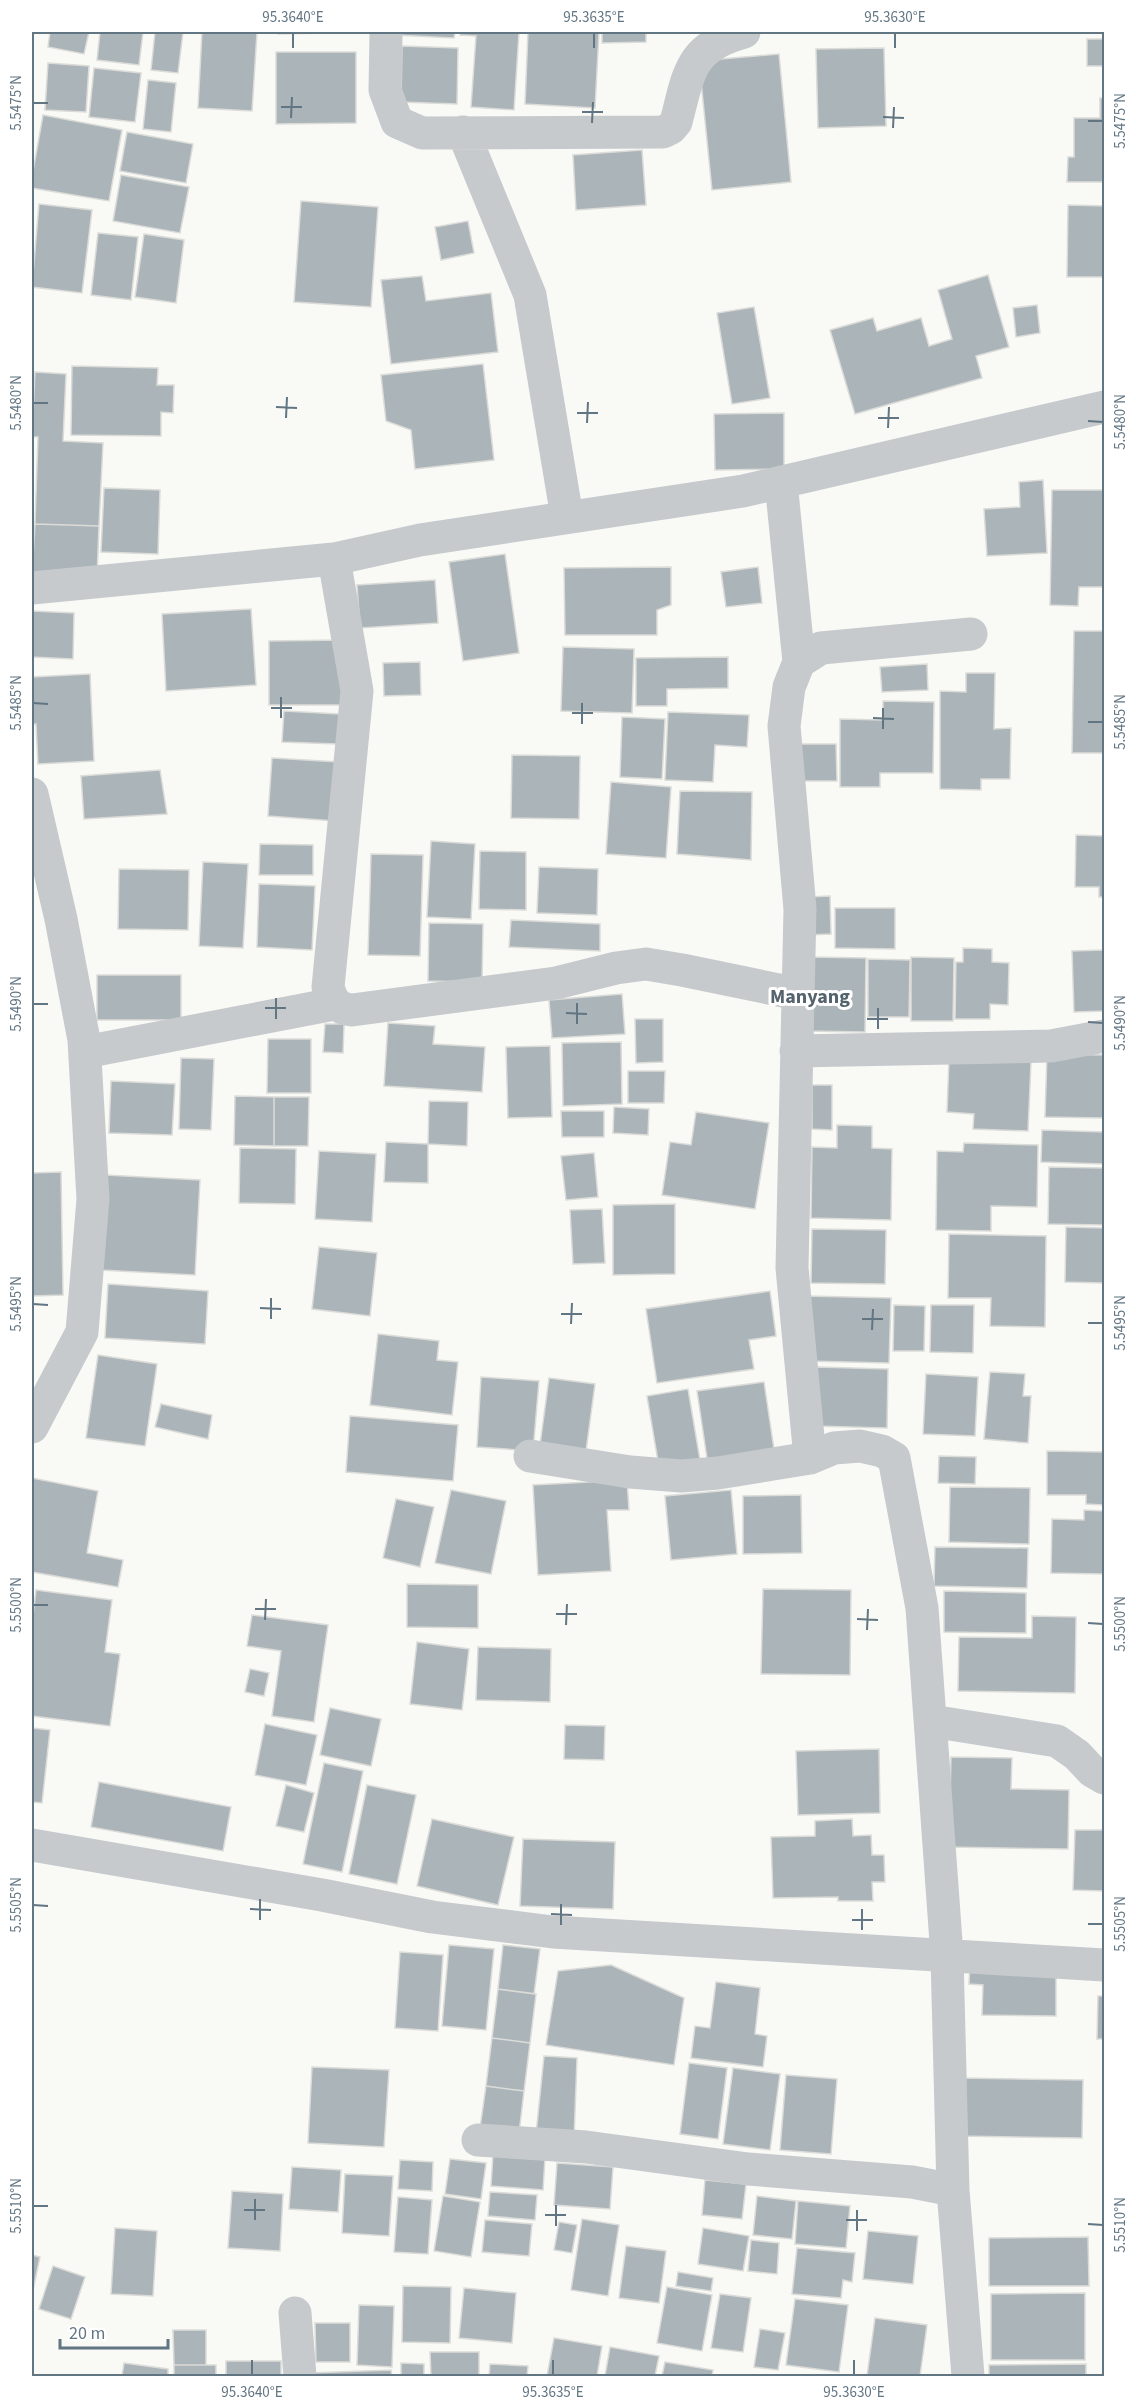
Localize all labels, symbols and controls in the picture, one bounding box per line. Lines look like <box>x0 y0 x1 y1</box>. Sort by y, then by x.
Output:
text: 95.3640°E <box>262 7 324 28</box>
text: 95.3635°E <box>563 7 625 28</box>
text: 95.3630°E <box>864 7 926 28</box>
text: 5.5475°N <box>6 75 27 131</box>
text: 5.5475°N <box>1110 93 1131 149</box>
text: 5.5480°N <box>6 375 27 431</box>
text: 5.5480°N <box>1110 394 1131 450</box>
text: 5.5485°N <box>6 675 27 731</box>
text: 5.5485°N <box>1110 694 1131 750</box>
text: 5.5490°N <box>6 976 27 1032</box>
district label: Manyang <box>770 983 850 1011</box>
text: 5.5490°N <box>1110 995 1131 1051</box>
text: 5.5495°N <box>6 1276 27 1332</box>
text: 5.5495°N <box>1110 1295 1131 1351</box>
text: 5.5500°N <box>6 1577 27 1633</box>
text: 5.5500°N <box>1110 1596 1131 1652</box>
text: 5.5505°N <box>6 1877 27 1933</box>
text: 5.5505°N <box>1110 1896 1131 1952</box>
text: 5.5510°N <box>6 2178 27 2234</box>
text: 5.5510°N <box>1110 2197 1131 2253</box>
scale bar <box>60 2312 168 2350</box>
text: 20 m <box>69 2321 105 2346</box>
text: 95.3640°E <box>221 2382 283 2403</box>
text: 95.3635°E <box>522 2382 584 2403</box>
text: 95.3630°E <box>823 2382 885 2403</box>

